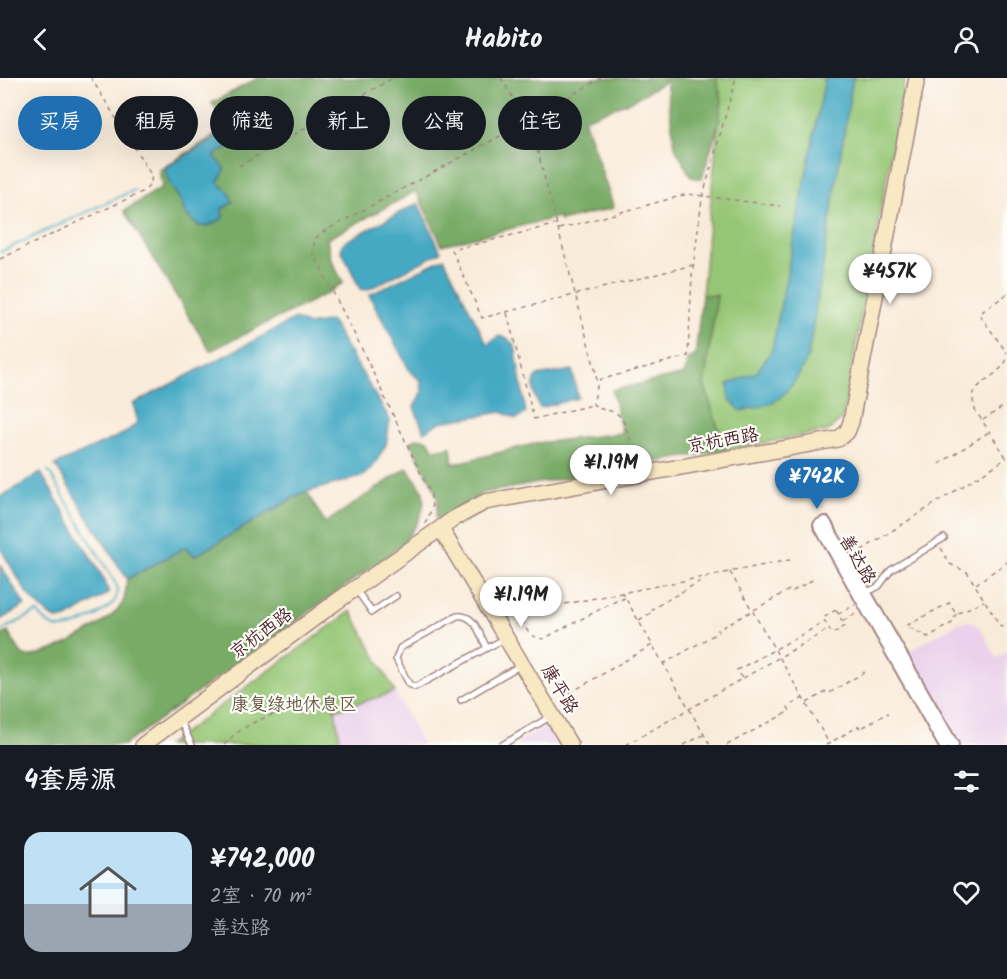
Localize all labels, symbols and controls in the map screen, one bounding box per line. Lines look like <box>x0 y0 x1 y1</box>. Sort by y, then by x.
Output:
text: Habito <box>464 18 543 61</box>
icon: back <box>24 23 57 56</box>
icon: person <box>950 23 983 56</box>
chip: 买房 <box>18 96 102 150</box>
chip: 租房 <box>114 96 198 150</box>
chip: 筛选 <box>210 96 294 150</box>
chip: 新上 <box>306 96 390 150</box>
chip: 公寓 <box>402 96 486 150</box>
chip: 住宅 <box>498 96 582 150</box>
pin: ¥457K <box>848 254 932 305</box>
text: ¥457K <box>863 257 917 289</box>
street label: 京杭西路 <box>685 421 761 462</box>
pin: ¥1.19M <box>562 445 660 496</box>
text: ¥1.19M <box>584 448 638 480</box>
pin: ¥742K <box>775 459 859 510</box>
text: ¥742K <box>789 462 845 494</box>
street label: 善达路 <box>831 529 883 590</box>
pin: ¥1.19M <box>472 577 570 628</box>
text: ¥1.19M <box>494 580 548 612</box>
street label: 京杭西路 <box>224 601 299 667</box>
street label: 康平路 <box>532 659 585 720</box>
park label: 康复绿地休息区 <box>231 691 357 720</box>
text: 4套房源 <box>24 760 116 802</box>
icon: filters <box>950 765 983 798</box>
text: ¥742,000 <box>210 839 314 881</box>
icon: home <box>72 856 144 928</box>
icon: heart <box>950 876 983 909</box>
text: 2室 · 70 m² <box>210 881 312 913</box>
text: 善达路 <box>210 913 270 945</box>

